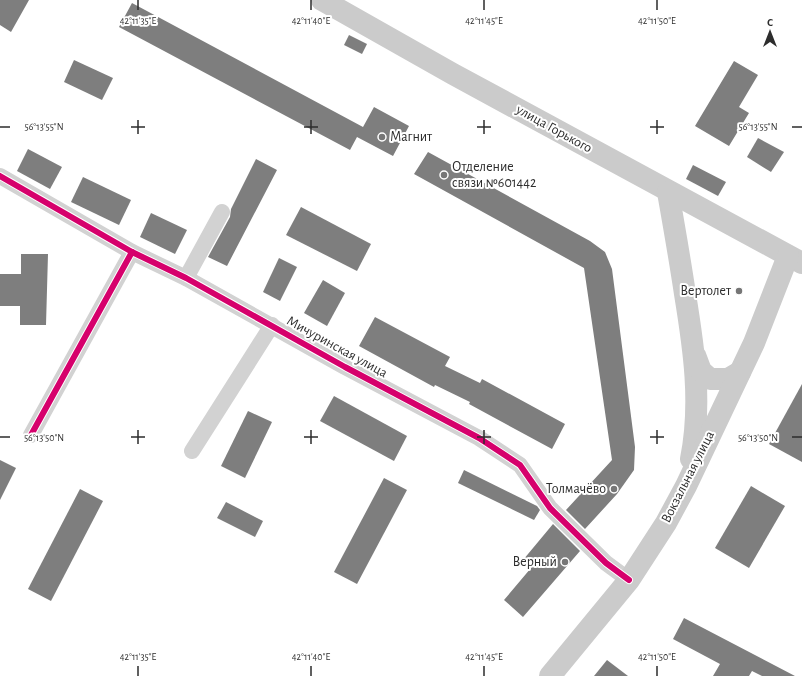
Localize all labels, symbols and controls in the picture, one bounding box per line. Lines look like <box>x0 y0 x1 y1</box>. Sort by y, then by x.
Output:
north arrow <box>750 12 790 52</box>
text: 42°11'35"E <box>120 16 157 26</box>
text: 42°11'40"E <box>292 16 330 26</box>
text: 42°11'45"E <box>465 16 503 26</box>
text: 42°11'50"E <box>638 16 676 26</box>
text: С <box>767 17 773 28</box>
street label: улица Горького <box>513 102 594 156</box>
text: 56°13'55"N <box>24 122 64 132</box>
text: 56°13'55"N <box>738 122 778 132</box>
place label: Магнит <box>390 130 433 144</box>
marker: Магнит <box>377 132 387 142</box>
place label: Отделение связи №601442 <box>452 160 536 190</box>
marker: Отделение связи №601442 <box>439 170 449 180</box>
place label: Вертолет <box>680 284 732 298</box>
marker: Вертолет <box>734 286 744 296</box>
street label: Мичуринская улица <box>284 314 390 381</box>
street label: Вокзальная улица <box>659 428 717 525</box>
text: 56°13'50"N <box>24 433 64 443</box>
text: 56°13'50"N <box>738 433 778 443</box>
place label: Толмачёво <box>546 482 606 496</box>
marker: Толмачёво <box>609 484 619 494</box>
place label: Верный <box>513 555 557 569</box>
marker: Верный <box>560 557 570 567</box>
text: 42°11'35"E <box>120 652 157 662</box>
text: 42°11'40"E <box>292 652 330 662</box>
text: 42°11'45"E <box>465 652 503 662</box>
text: 42°11'50"E <box>638 652 676 662</box>

